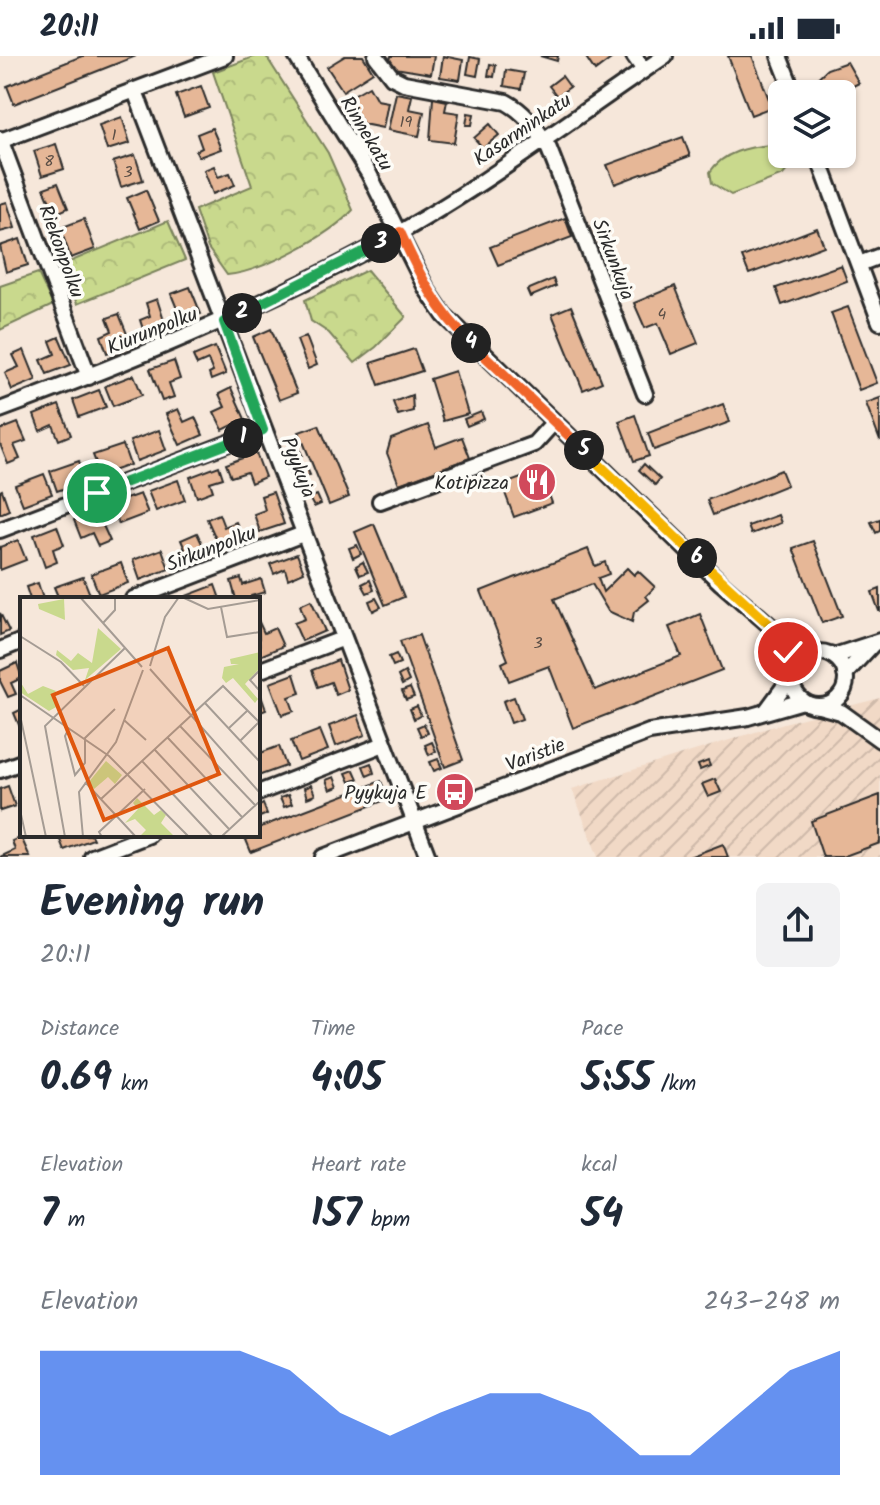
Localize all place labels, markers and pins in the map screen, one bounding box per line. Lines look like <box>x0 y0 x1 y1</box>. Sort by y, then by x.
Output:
pin: 3 <box>361 223 401 263</box>
pin: 2 <box>222 293 262 333</box>
pin: 4 <box>451 323 491 363</box>
pin: 1 <box>223 418 263 458</box>
pin: 5 <box>564 430 604 470</box>
pin <box>63 459 131 527</box>
restaurant icon: Kotipizza <box>516 461 558 503</box>
place label: Kotipizza <box>434 468 509 500</box>
pin: 6 <box>677 538 717 578</box>
pin <box>754 618 822 686</box>
bus stop icon: Pyykuja E <box>434 771 476 813</box>
place label: Pyykuja E <box>344 778 428 810</box>

